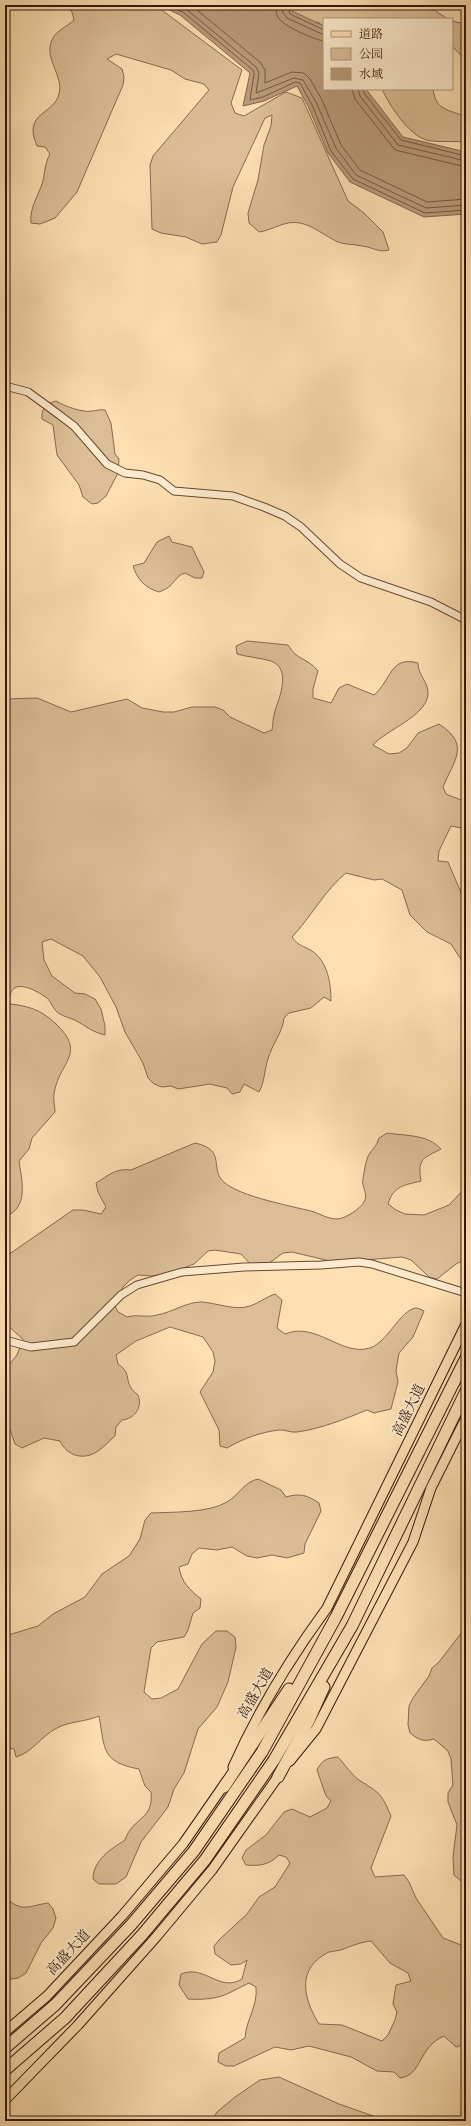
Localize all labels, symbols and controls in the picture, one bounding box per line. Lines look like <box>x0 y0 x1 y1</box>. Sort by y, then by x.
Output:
legend <box>323 18 453 90</box>
text: 道路 <box>359 26 383 42</box>
text: 公园 <box>359 46 383 62</box>
text: 水域 <box>359 66 383 82</box>
street label: 高盛大道 <box>388 1381 429 1440</box>
street label: 高盛大道 <box>233 1664 278 1722</box>
street label: 高盛大道 <box>42 1925 94 1979</box>

